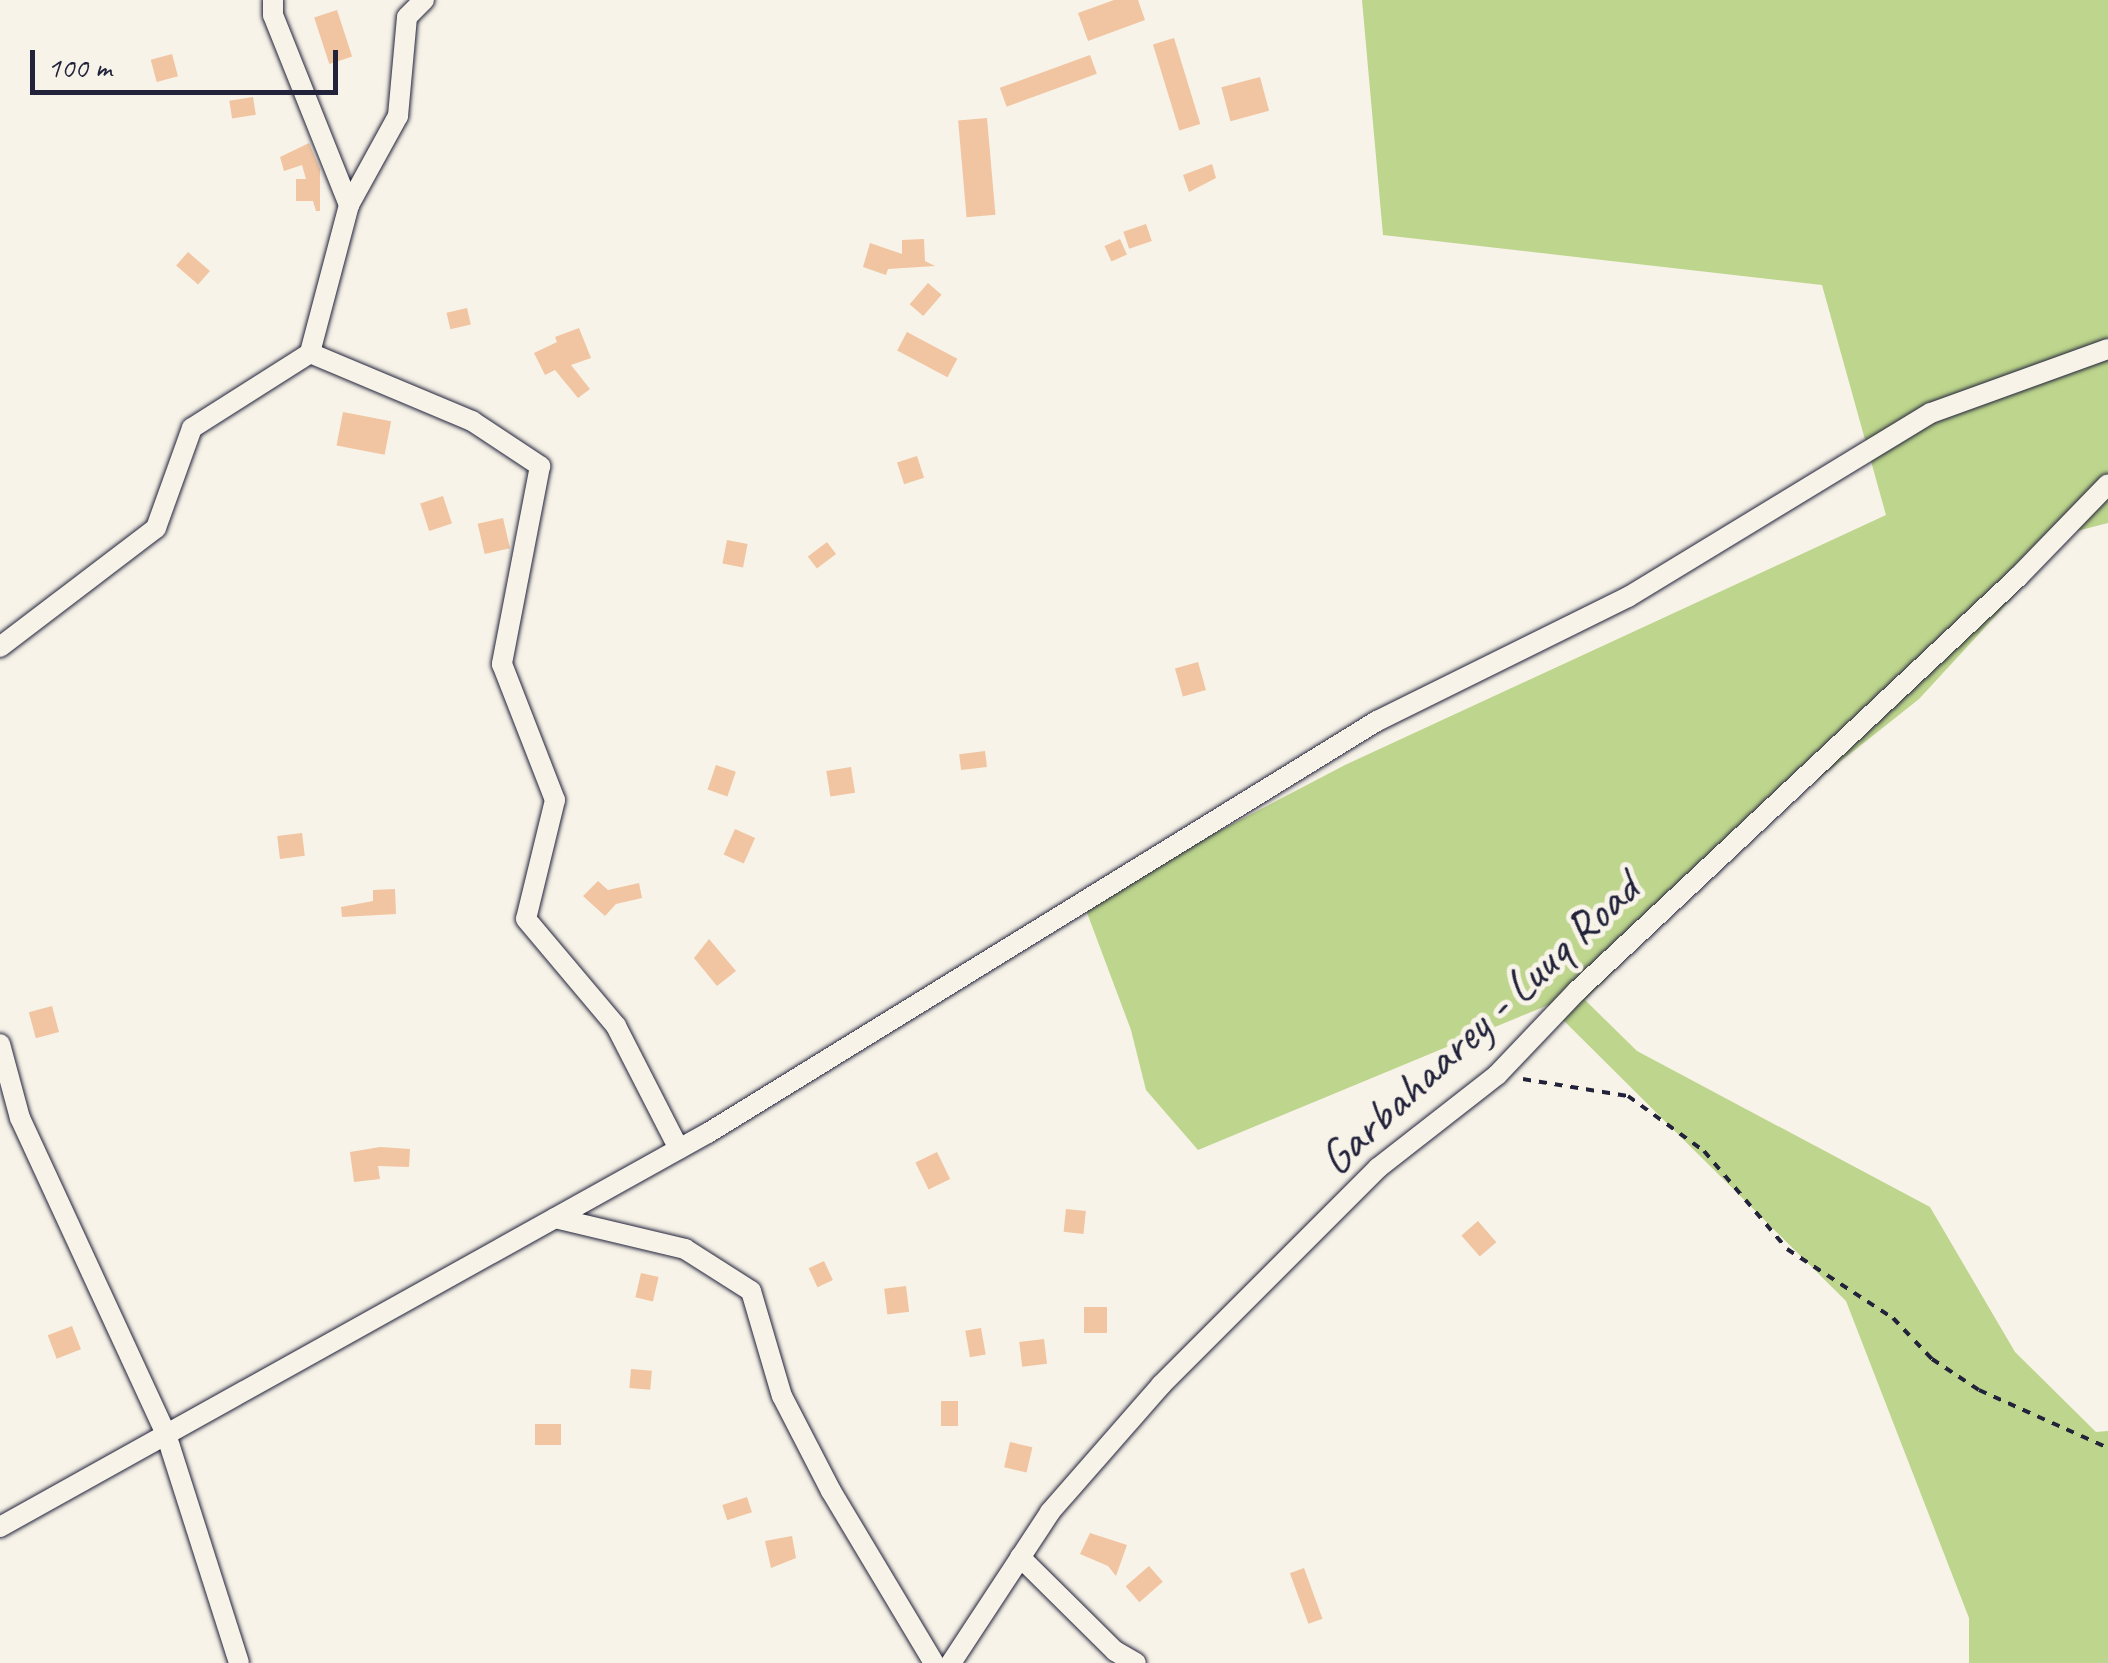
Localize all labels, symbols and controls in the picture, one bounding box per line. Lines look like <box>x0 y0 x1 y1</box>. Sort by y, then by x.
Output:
scale bar <box>35 30 342 92</box>
text: 100 m <box>47 48 112 86</box>
street label: Garbahaarey - Luuq Road <box>1307 861 1651 1187</box>

